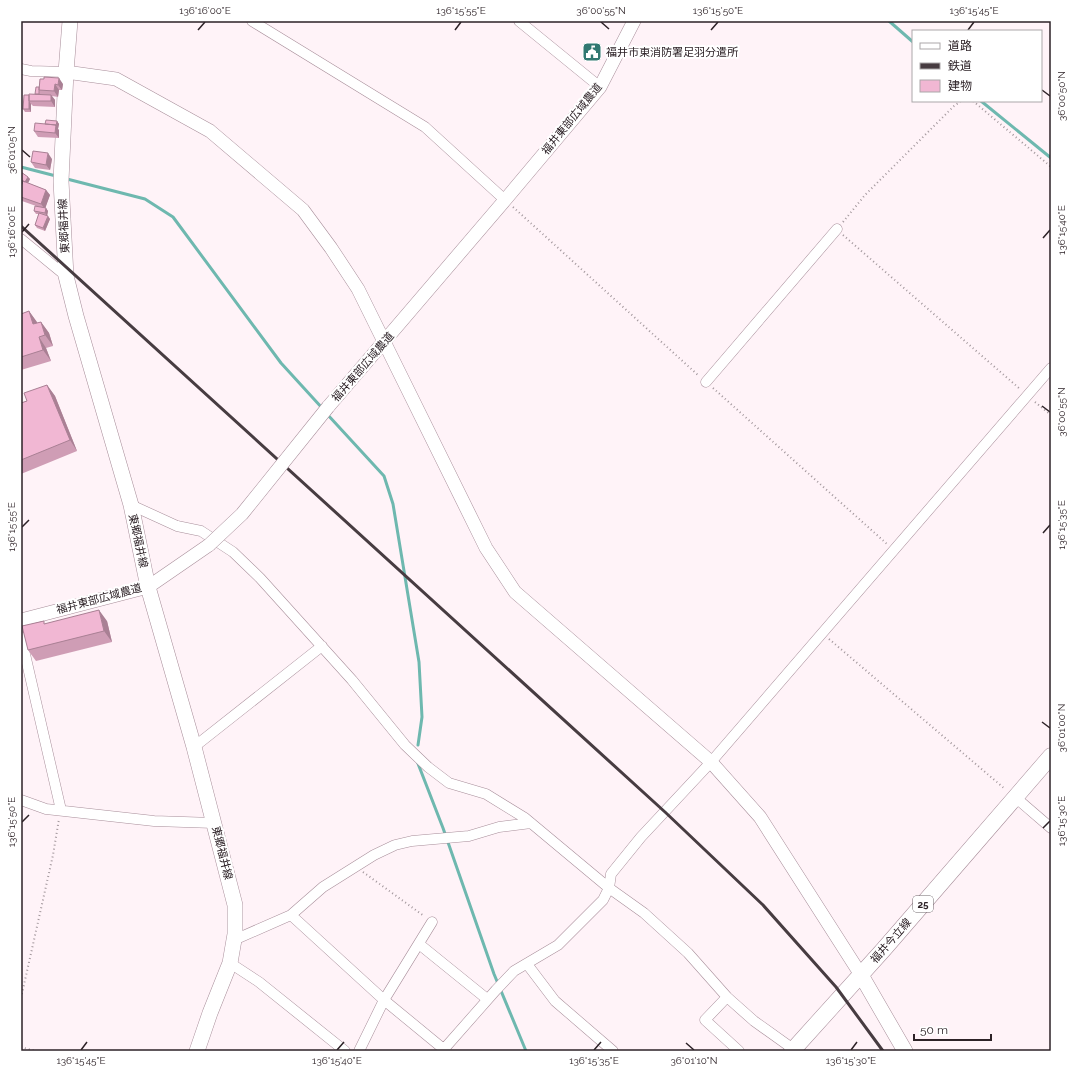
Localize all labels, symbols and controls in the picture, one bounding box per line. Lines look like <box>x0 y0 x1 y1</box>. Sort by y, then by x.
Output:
text: 136°16'00"E <box>179 5 231 16</box>
text: 136°15'55"E <box>436 5 486 16</box>
text: 36°00'55"N <box>576 5 626 16</box>
text: 136°15'50"E <box>693 5 743 16</box>
text: 136°15'45"E <box>949 5 999 16</box>
legend <box>912 30 1042 102</box>
text: 道路 <box>948 39 972 53</box>
public building icon: 福井市東消防署足羽分遣所 <box>581 41 603 63</box>
place label: 福井市東消防署足羽分遣所 <box>606 46 739 59</box>
text: 鉄道 <box>948 59 972 73</box>
text: 36°00'50"N <box>1056 71 1067 121</box>
text: 建物 <box>948 79 972 93</box>
street label: 福井東部広域農道 <box>539 81 605 157</box>
text: 36°01'05"N <box>6 126 17 174</box>
street label: 東郷福井線 <box>56 198 72 254</box>
text: 136°15'40"E <box>1056 205 1067 255</box>
text: 136°16'00"E <box>6 206 17 258</box>
street label: 福井東部広域農道 <box>329 330 397 404</box>
text: 36°00'55"N <box>1056 387 1067 437</box>
text: 136°15'35"E <box>1056 500 1067 550</box>
text: 136°15'55"E <box>6 502 17 552</box>
street label: 東郷福井線 <box>126 513 150 569</box>
street label: 福井東部広域農道 <box>55 581 143 617</box>
text: 36°01'00"N <box>1056 704 1067 752</box>
text: 136°15'30"E <box>1056 796 1067 846</box>
text: 136°15'50"E <box>6 797 17 847</box>
street label: 東郷福井線 <box>209 825 235 881</box>
road number: 25 <box>913 896 933 912</box>
street label: 福井今立線 <box>868 916 914 966</box>
scale bar <box>914 1016 991 1042</box>
text: 50 m <box>920 1023 948 1037</box>
text: 136°15'45"E <box>56 1055 106 1066</box>
text: 136°15'40"E <box>312 1055 362 1066</box>
text: 136°15'35"E <box>569 1055 619 1066</box>
text: 36°01'10"N <box>670 1055 718 1066</box>
text: 136°15'30"E <box>826 1055 876 1066</box>

